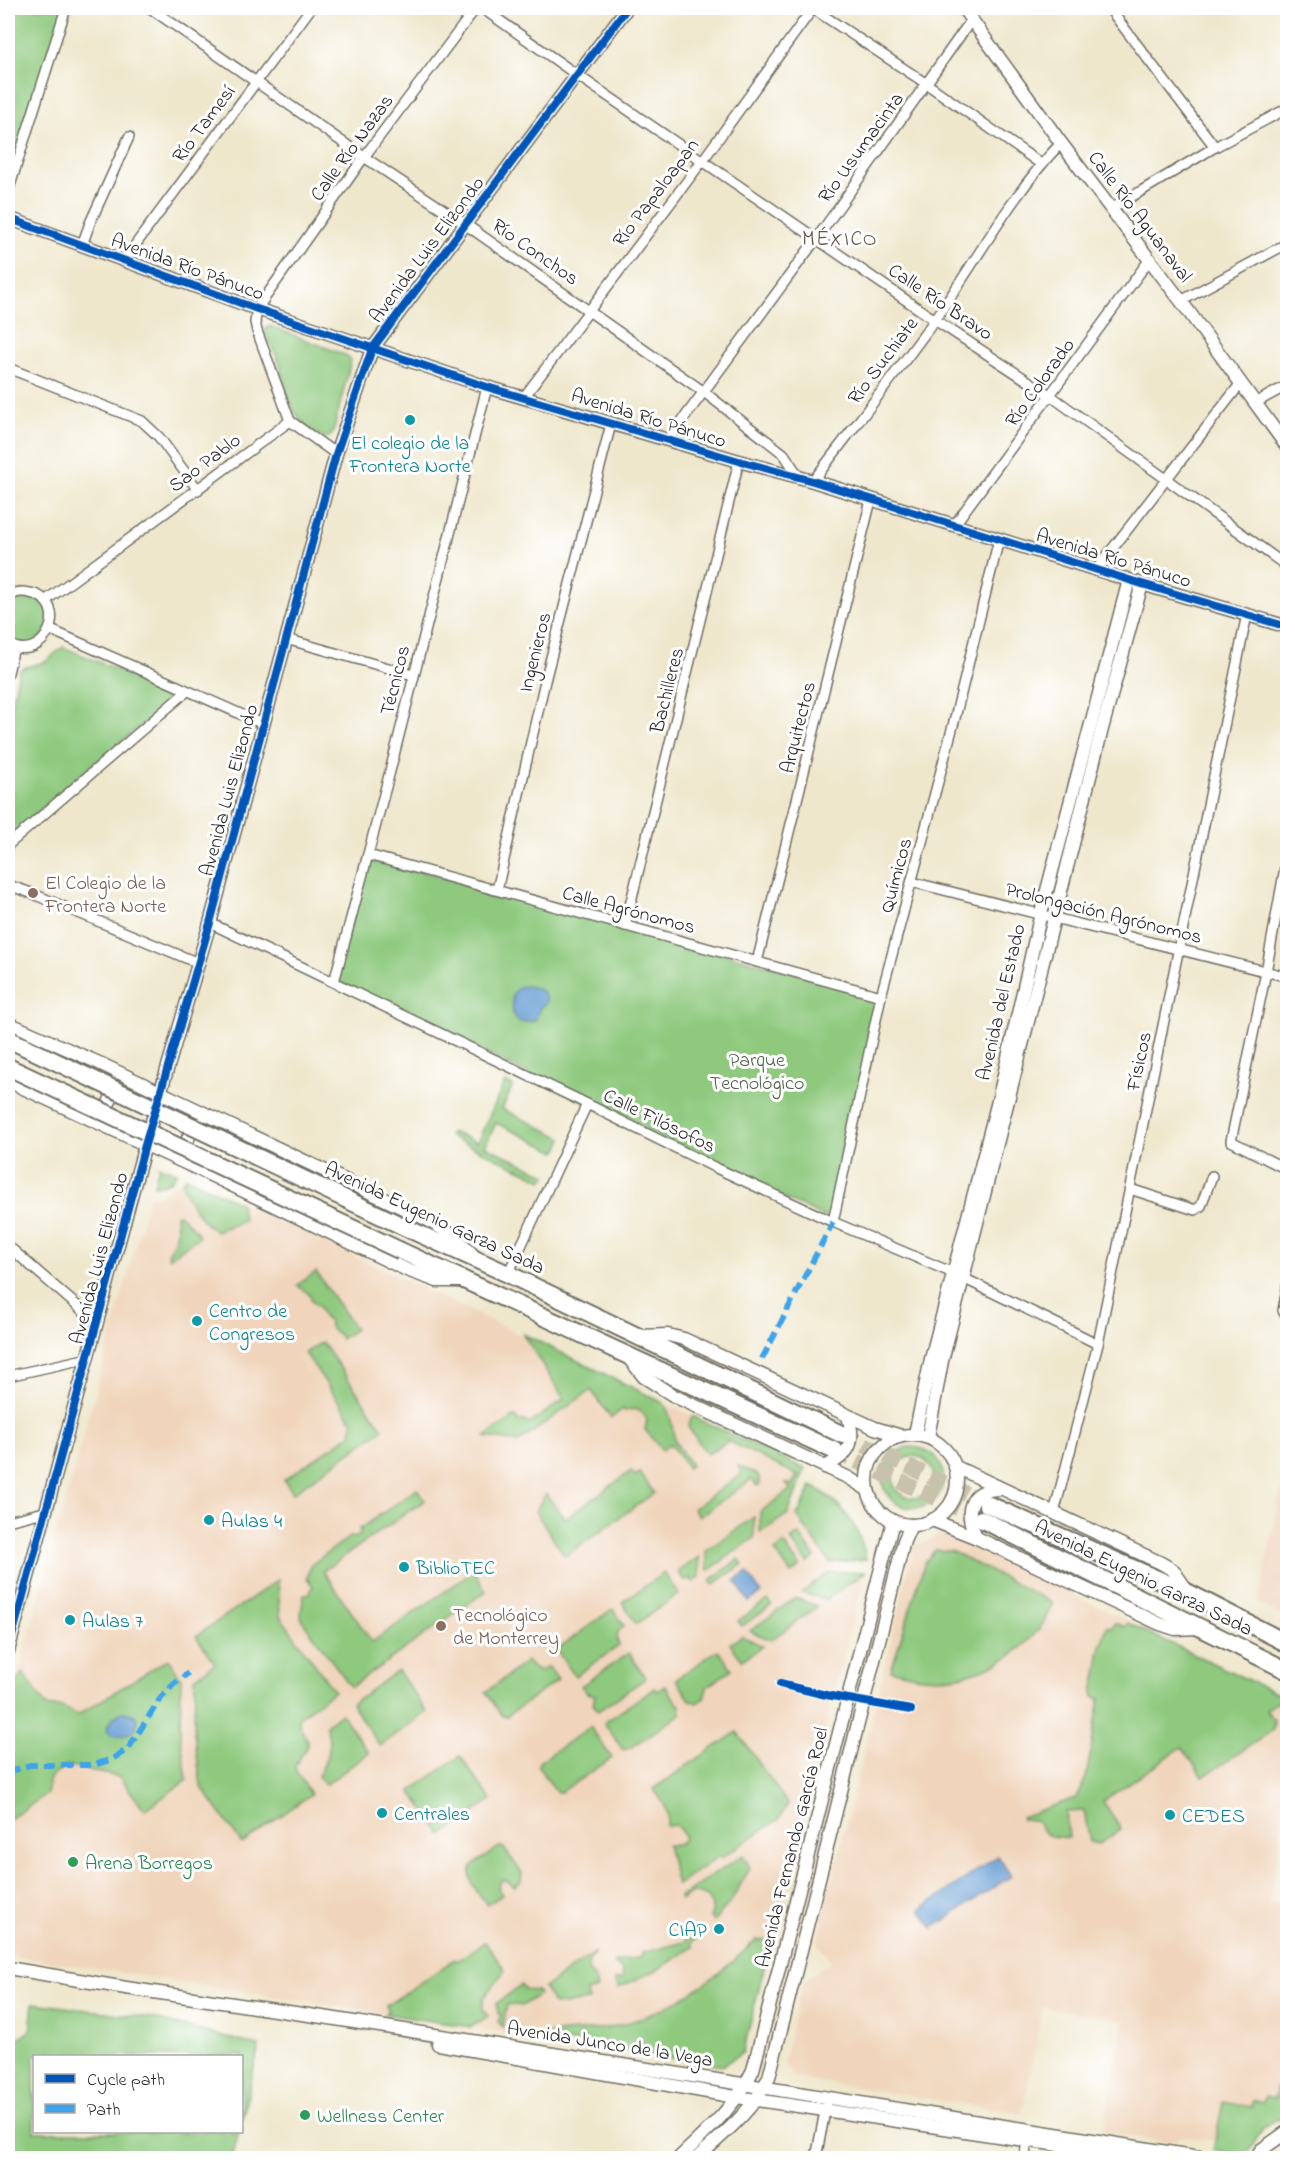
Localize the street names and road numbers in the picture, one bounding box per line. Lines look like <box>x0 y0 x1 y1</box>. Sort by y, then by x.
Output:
street label: Río Tamesí <box>166 80 244 169</box>
street label: Río Usumacinta <box>812 87 912 210</box>
street label: Calle Río Nazas <box>304 89 402 208</box>
street label: Río Papaloapan <box>607 133 707 254</box>
street label: Calle Río Aguanaval <box>1079 145 1198 290</box>
street label: Avenida Luis Elizondo <box>363 171 493 330</box>
street label: Río Conchos <box>485 212 584 294</box>
street label: Avenida Río Pánuco <box>106 227 268 310</box>
street label: Calle Río Bravo <box>881 257 998 349</box>
street label: Río Suchiate <box>841 312 927 411</box>
street label: Río Colorado <box>999 333 1083 434</box>
street label: Avenida Río Pánuco <box>567 382 730 457</box>
street label: Sao Pablo <box>163 427 248 501</box>
street label: Avenida Río Pánuco <box>1032 522 1195 597</box>
street label: Ingenieros <box>512 609 561 696</box>
street label: Técnicos <box>374 642 419 719</box>
street label: Bachilleres <box>644 645 693 737</box>
street label: Arquitectos <box>774 679 825 777</box>
street label: Avenida Luis Elizondo <box>193 701 267 880</box>
street label: Químicos <box>874 835 921 916</box>
street label: Prolongación Agrónomos <box>1002 876 1205 954</box>
street label: Calle Agrónomos <box>558 880 698 944</box>
street label: Avenida del Estado <box>970 921 1035 1084</box>
street label: Físicos <box>1120 1029 1161 1095</box>
street label: Calle Filósofos <box>598 1082 720 1162</box>
street label: Avenida Eugenio Garza Sada <box>319 1155 549 1284</box>
street label: Avenida Luis Elizondo <box>63 1169 137 1348</box>
street label: Avenida Eugenio Garza Sada <box>1028 1514 1257 1646</box>
street label: Avenida Fernando García Roel <box>749 1724 837 1971</box>
street label: Avenida Junco de la Vega <box>505 2015 715 2077</box>

